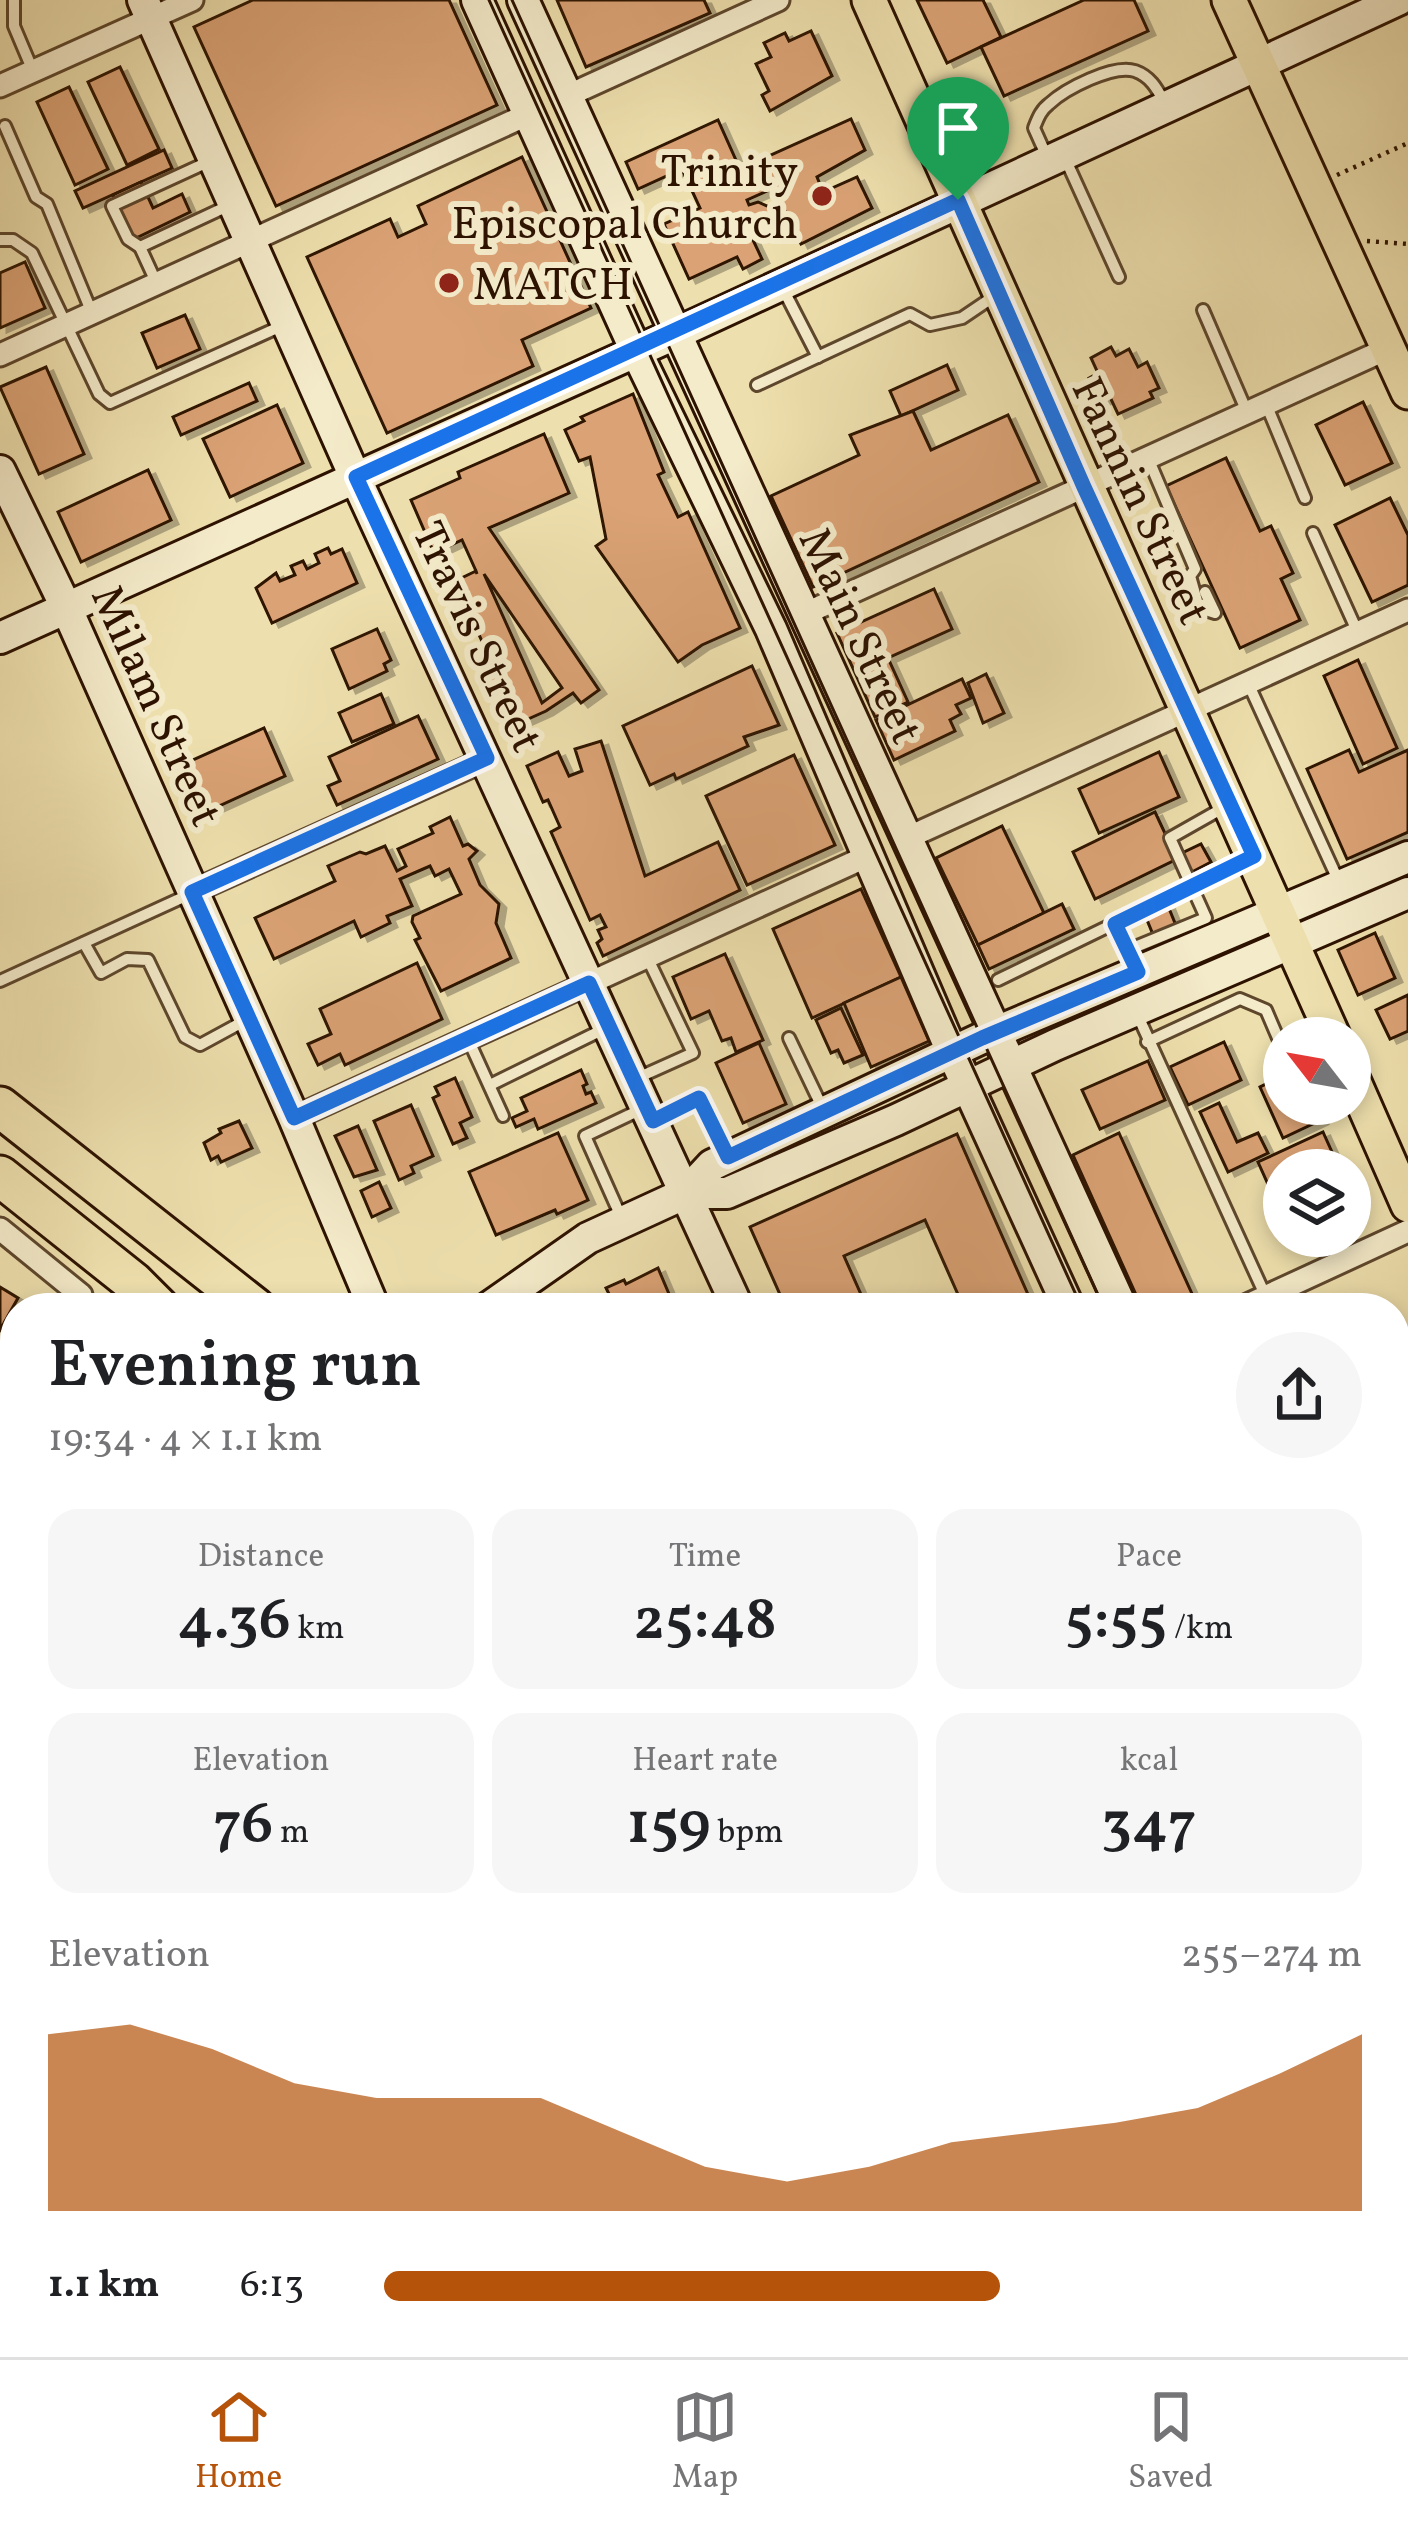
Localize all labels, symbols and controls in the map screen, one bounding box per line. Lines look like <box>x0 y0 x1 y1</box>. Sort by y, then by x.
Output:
pin <box>907 77 1009 200</box>
icon: arrive <box>925 95 991 161</box>
place label: Trinity Episcopal Church <box>451 143 798 258</box>
marker: Trinity Episcopal Church <box>809 183 835 209</box>
place label: MATCH <box>473 256 633 319</box>
marker: MATCH <box>436 270 462 296</box>
street label: Fannin Street <box>1053 368 1223 636</box>
street label: Travis Street <box>394 512 556 764</box>
street label: Main Street <box>780 519 935 755</box>
street label: Milam Street <box>73 576 235 838</box>
north arrow <box>1263 1017 1371 1125</box>
map controls <box>1263 1017 1371 1257</box>
button: layers <box>1263 1149 1371 1257</box>
text: Evening run <box>48 1322 422 1414</box>
button: share <box>1236 1332 1362 1458</box>
text: 19:34 · 4 × 1.1 km <box>48 1413 322 1467</box>
text: Distance <box>198 1535 324 1581</box>
text: Time <box>669 1535 741 1581</box>
text: Pace <box>1116 1535 1182 1581</box>
text: 4.36 <box>178 1581 291 1664</box>
text: 25:48 <box>633 1581 777 1664</box>
text: 5:55 <box>1065 1581 1167 1664</box>
text: km <box>291 1607 344 1653</box>
text: /km <box>1167 1607 1233 1653</box>
text: Elevation <box>192 1739 330 1785</box>
text: Heart rate <box>632 1739 778 1785</box>
text: kcal <box>1120 1739 1178 1785</box>
text: 76 <box>213 1785 273 1868</box>
text: 159 <box>627 1785 711 1868</box>
text: 347 <box>1101 1785 1197 1868</box>
text: m <box>273 1811 309 1857</box>
text: bpm <box>711 1811 783 1857</box>
text: Elevation <box>48 1929 210 1983</box>
text: 255–274 m <box>1181 1929 1362 1983</box>
text: 1.1 km <box>48 2259 160 2313</box>
text: 6:13 <box>240 2259 304 2313</box>
tab: Home <box>195 2384 282 2502</box>
tab: Map <box>672 2384 738 2502</box>
tab: Saved <box>1128 2384 1213 2502</box>

